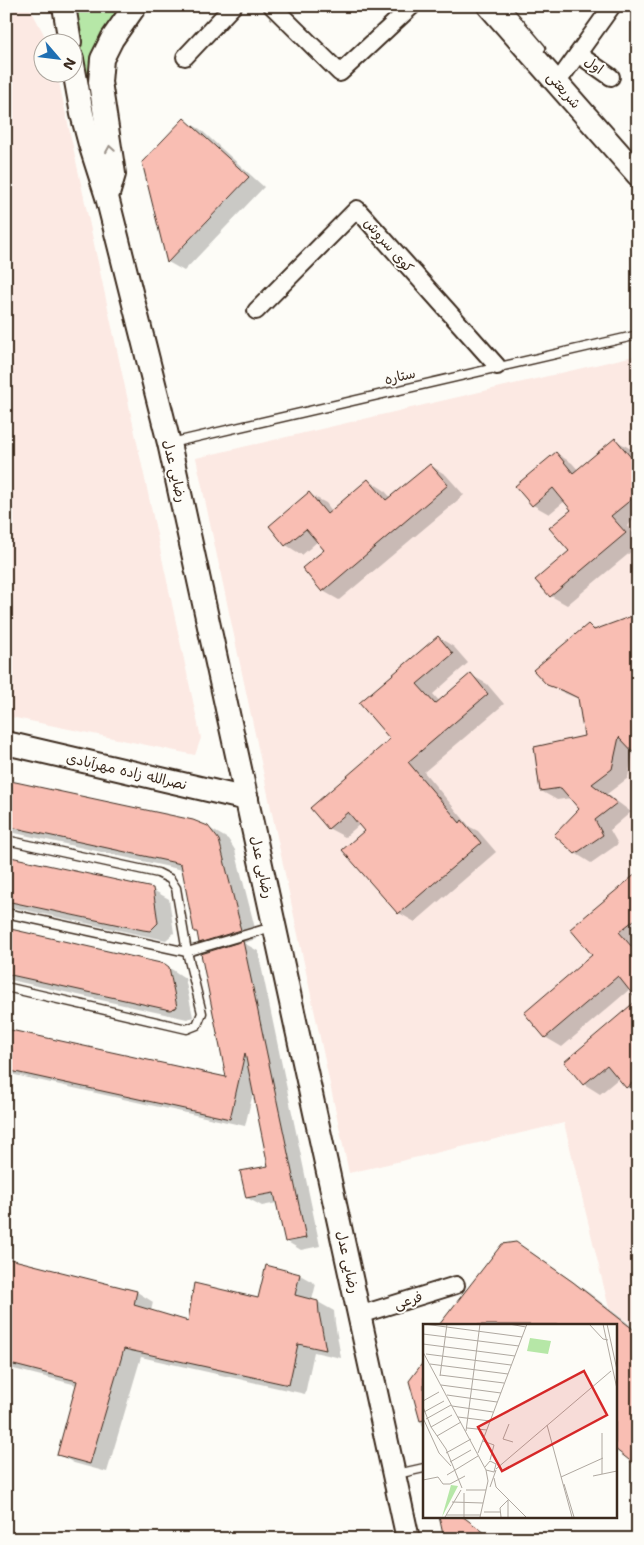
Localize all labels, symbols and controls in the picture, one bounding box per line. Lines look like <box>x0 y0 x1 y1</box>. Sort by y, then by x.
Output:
north arrow <box>32 32 82 82</box>
street label: اول <box>581 52 607 78</box>
text: N <box>59 55 80 73</box>
street label: شریعتی <box>543 68 585 112</box>
one-way arrow <box>105 145 116 153</box>
street label: کوی سروش <box>360 214 418 277</box>
street label: ستاره <box>383 364 417 388</box>
street label: رضایی عدل <box>159 438 191 504</box>
street label: نصرالله زاده مهرآبادی <box>65 748 189 794</box>
street label: رضایی عدل <box>247 834 277 900</box>
street label: رضایی عدل <box>333 1229 363 1295</box>
street label: فرعی <box>392 1287 424 1313</box>
inset map <box>423 1324 616 1518</box>

